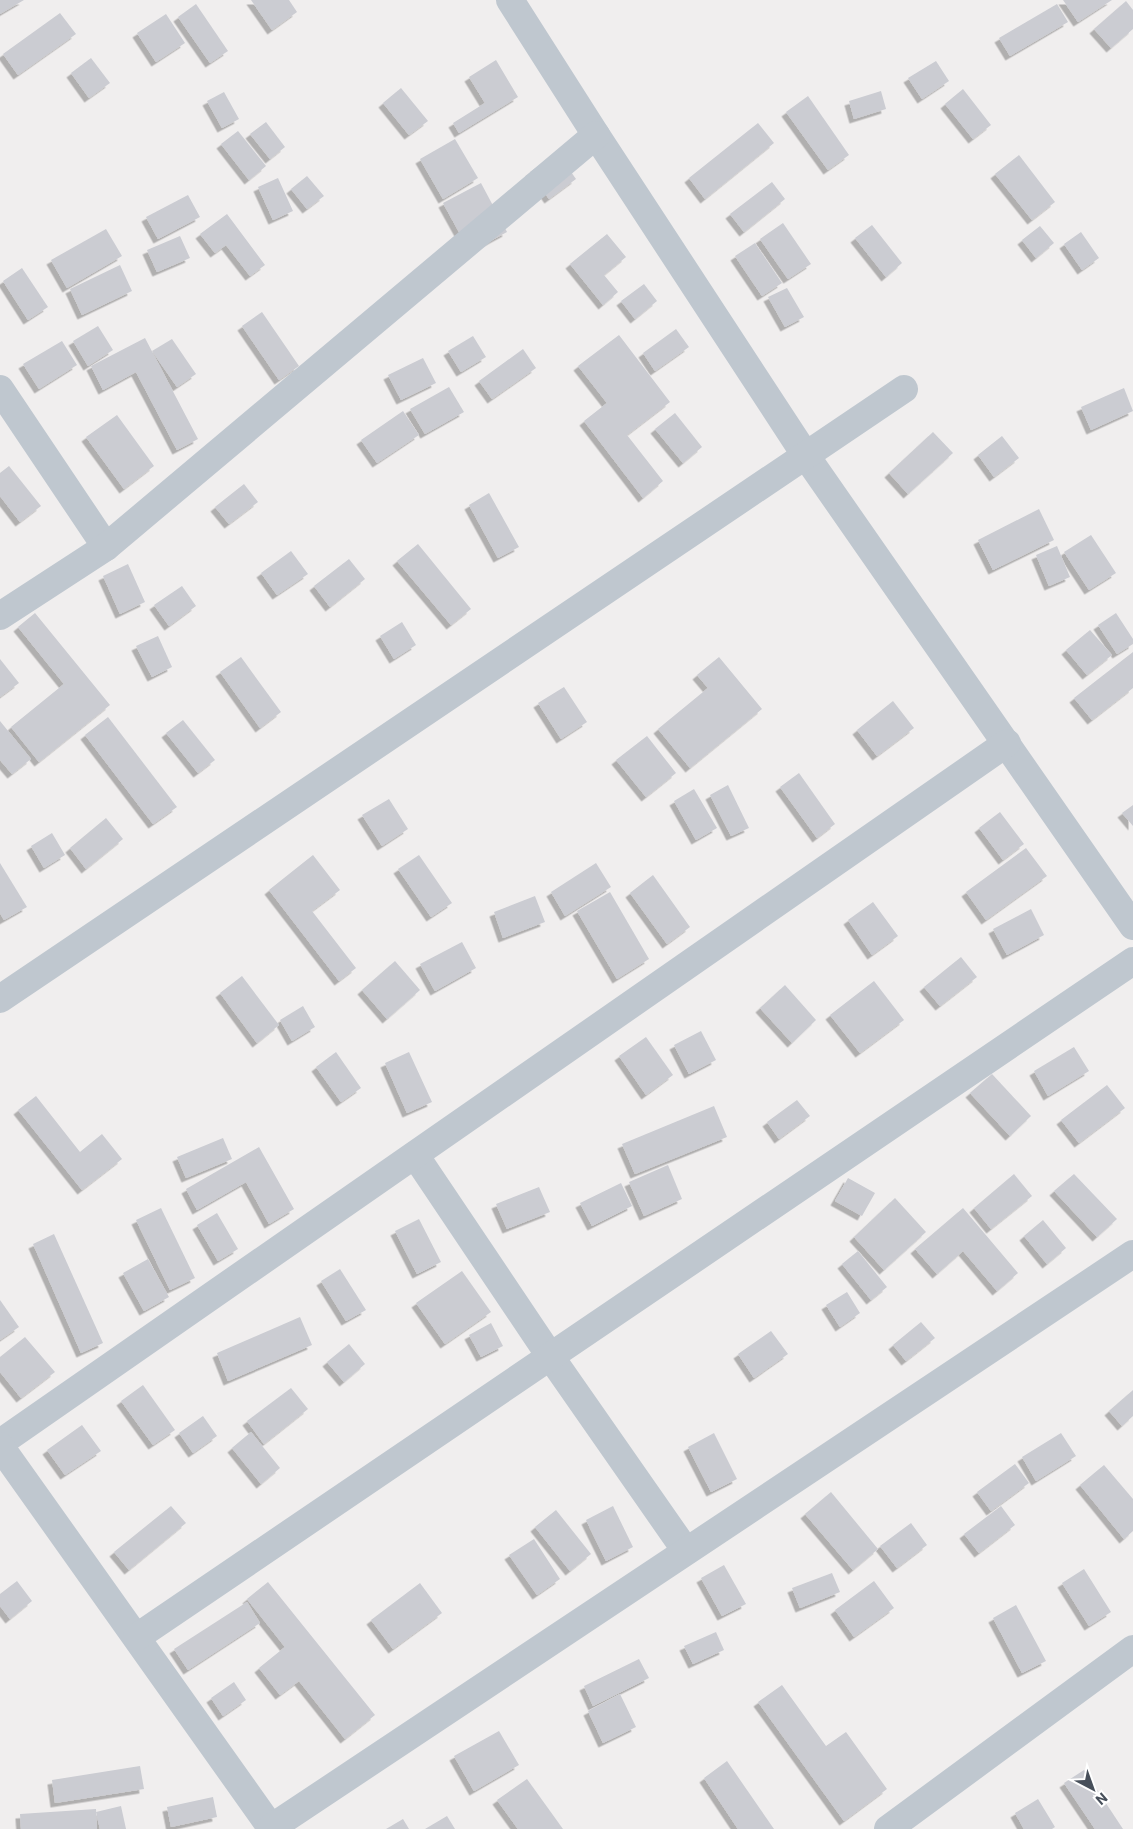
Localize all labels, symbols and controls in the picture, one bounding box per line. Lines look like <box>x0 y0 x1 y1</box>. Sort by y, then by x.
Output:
north arrow <box>1068 1764 1118 1814</box>
text: N <box>1093 1790 1111 1808</box>

